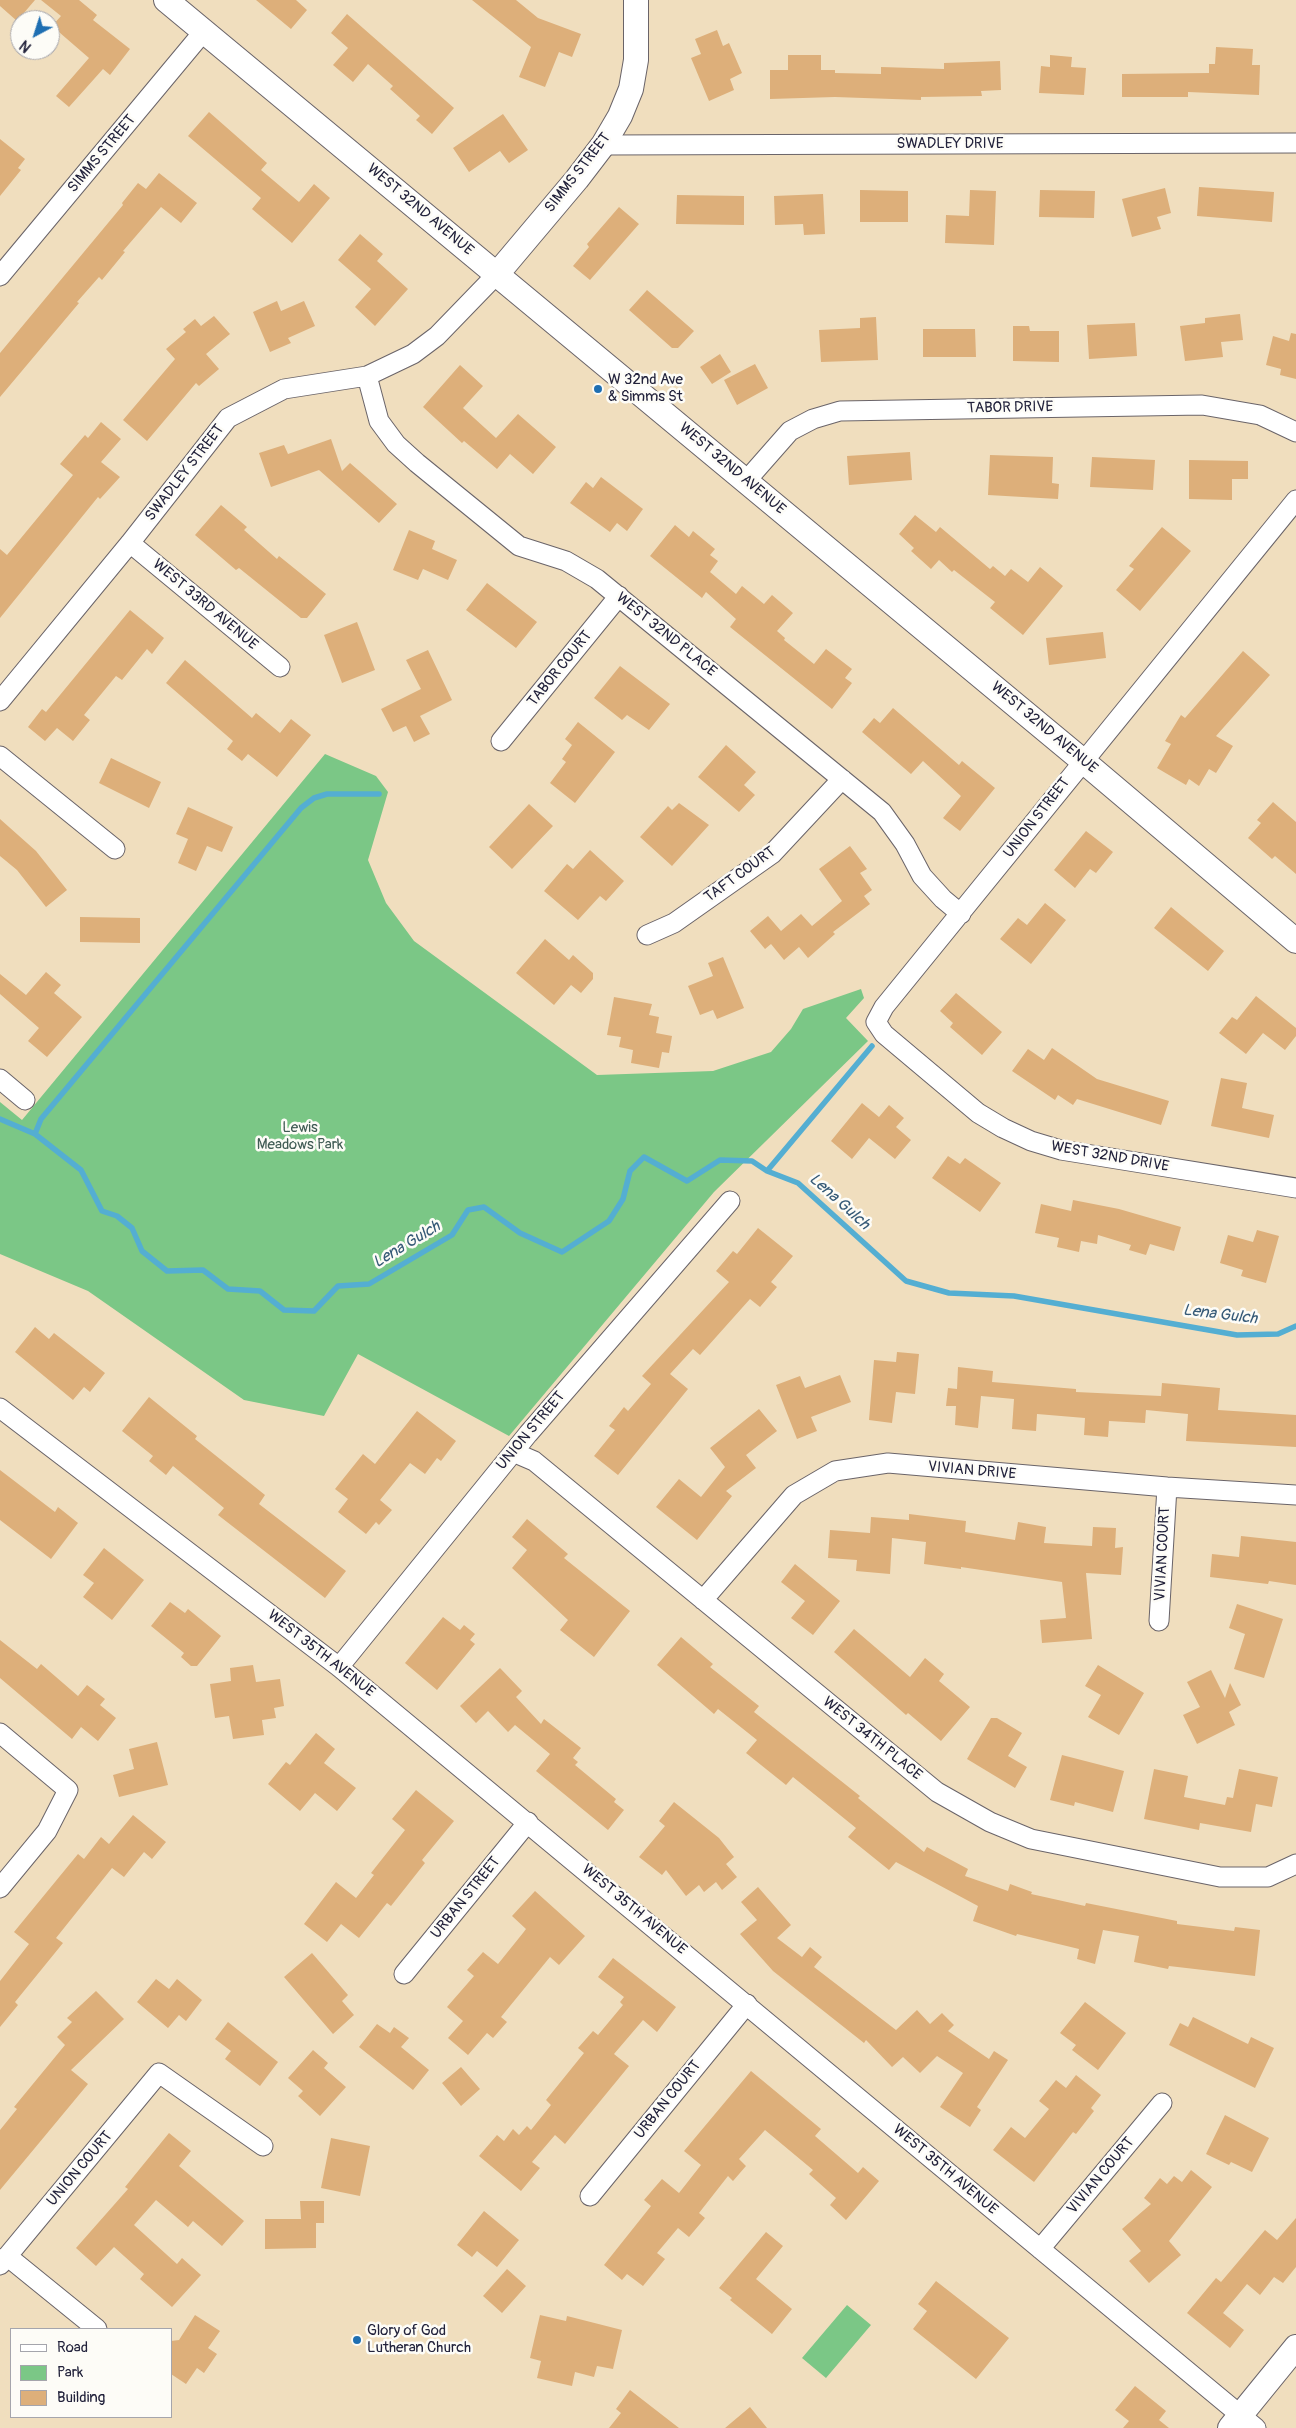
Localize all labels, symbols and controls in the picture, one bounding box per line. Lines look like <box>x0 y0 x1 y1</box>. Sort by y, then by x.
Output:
north arrow <box>10 10 60 60</box>
text: N <box>17 37 35 56</box>
street label: SIMMS STREET <box>64 111 140 197</box>
street label: SIMMS STREET <box>541 130 615 216</box>
street label: SWADLEY DRIVE <box>896 135 1004 153</box>
street label: WEST 32ND AVENUE <box>363 160 477 260</box>
place label: W 32nd Ave & Simms St <box>608 371 683 406</box>
marker: W 32nd Ave & Simms St <box>592 383 604 395</box>
street label: TABOR DRIVE <box>967 398 1053 418</box>
street label: WEST 32ND AVENUE <box>675 419 789 519</box>
street label: SWADLEY STREET <box>142 421 228 525</box>
street label: WEST 33RD AVENUE <box>149 556 261 654</box>
street label: WEST 32ND PLACE <box>612 589 720 681</box>
street label: TABOR COURT <box>524 627 596 711</box>
street label: WEST 32ND AVENUE <box>987 678 1101 778</box>
street label: UNION STREET <box>1000 774 1074 862</box>
street label: TAFT COURT <box>701 843 779 907</box>
park label: Lewis Meadows Park <box>257 1119 343 1154</box>
street label: WEST 32ND DRIVE <box>1050 1138 1170 1176</box>
water label: Lena Gulch <box>805 1170 873 1234</box>
water label: Lena Gulch <box>370 1218 444 1272</box>
water label: Lena Gulch <box>1182 1301 1258 1329</box>
street label: UNION STREET <box>493 1388 569 1474</box>
street label: VIVIAN DRIVE <box>927 1458 1017 1484</box>
street label: VIVIAN COURT <box>1152 1506 1174 1602</box>
street label: WEST 35TH AVENUE <box>264 1607 378 1701</box>
street label: WEST 34TH PLACE <box>819 1693 925 1785</box>
street label: URBAN STREET <box>428 1854 504 1942</box>
street label: WEST 35TH AVENUE <box>578 1861 690 1959</box>
street label: URBAN COURT <box>631 2057 705 2143</box>
street label: WEST 35TH AVENUE <box>889 2121 1001 2219</box>
street label: UNION COURT <box>43 2128 117 2210</box>
street label: VIVIAN COURT <box>1064 2134 1138 2218</box>
place label: Glory of God Lutheran Church <box>367 2322 471 2357</box>
legend <box>10 2328 172 2418</box>
marker: Glory of God Lutheran Church <box>351 2334 363 2346</box>
text: Road <box>57 2338 88 2357</box>
text: Park <box>57 2363 83 2382</box>
text: Building <box>57 2388 105 2407</box>

